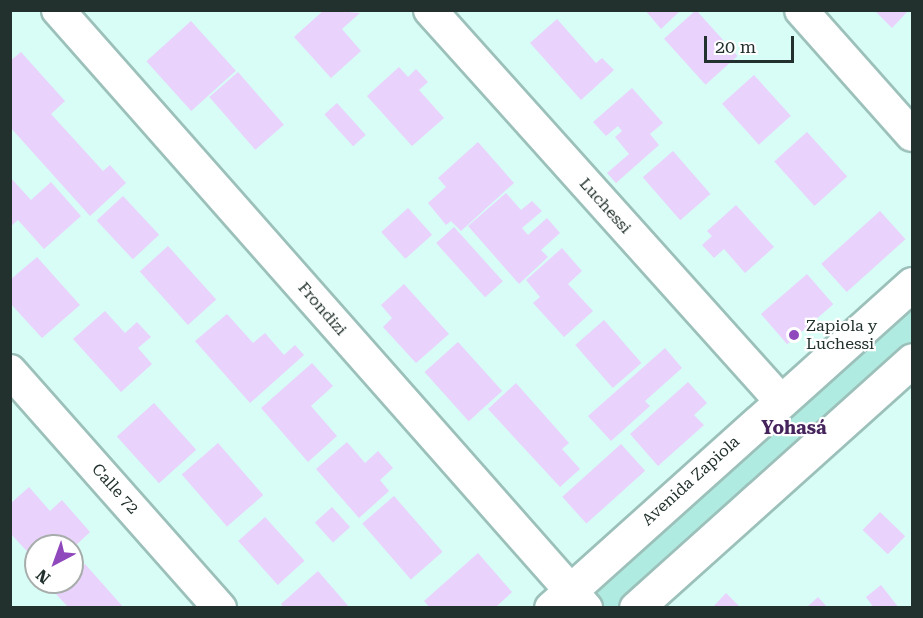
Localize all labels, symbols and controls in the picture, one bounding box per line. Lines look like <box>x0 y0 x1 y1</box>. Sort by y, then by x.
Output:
scale bar <box>707 24 797 62</box>
text: 20 m <box>715 36 756 57</box>
street label: Luchessi <box>575 174 635 238</box>
street label: Frondizi <box>294 279 350 339</box>
place label: Zapiola y Luchessi <box>806 316 877 354</box>
marker: Zapiola y Luchessi <box>787 328 801 342</box>
district label: Yohasá <box>761 417 827 439</box>
street label: Avenida Zapiola <box>638 432 744 530</box>
street label: Calle 72 <box>88 460 142 518</box>
north arrow <box>24 534 84 594</box>
text: N <box>32 565 54 588</box>

